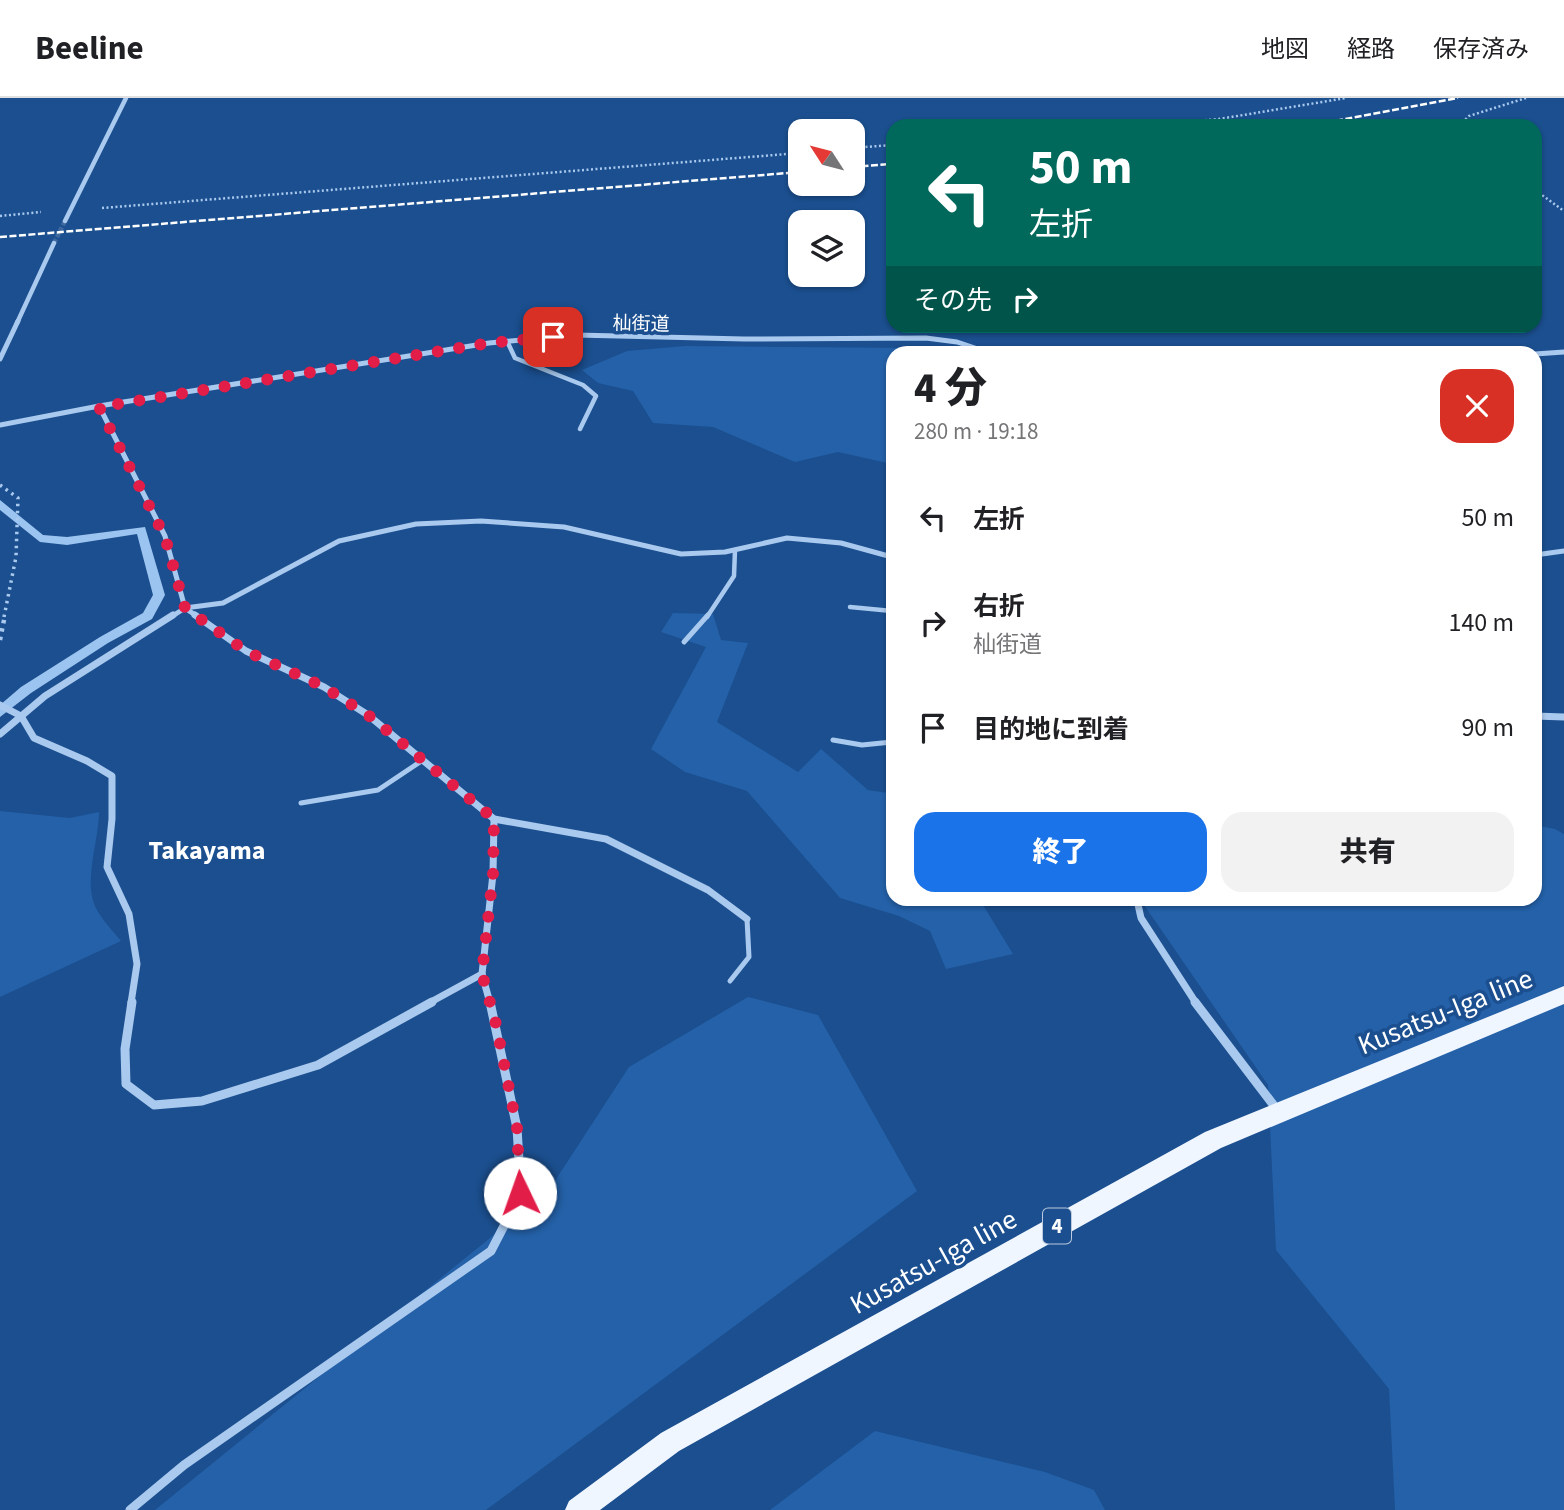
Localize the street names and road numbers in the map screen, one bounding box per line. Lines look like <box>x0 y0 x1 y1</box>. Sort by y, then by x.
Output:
street label: 杣街道 <box>612 311 670 338</box>
street label: Kusatsu-Iga line <box>1352 959 1539 1065</box>
street label: Kusatsu-Iga line <box>843 1199 1024 1324</box>
road number: 4 <box>1043 1208 1071 1244</box>

